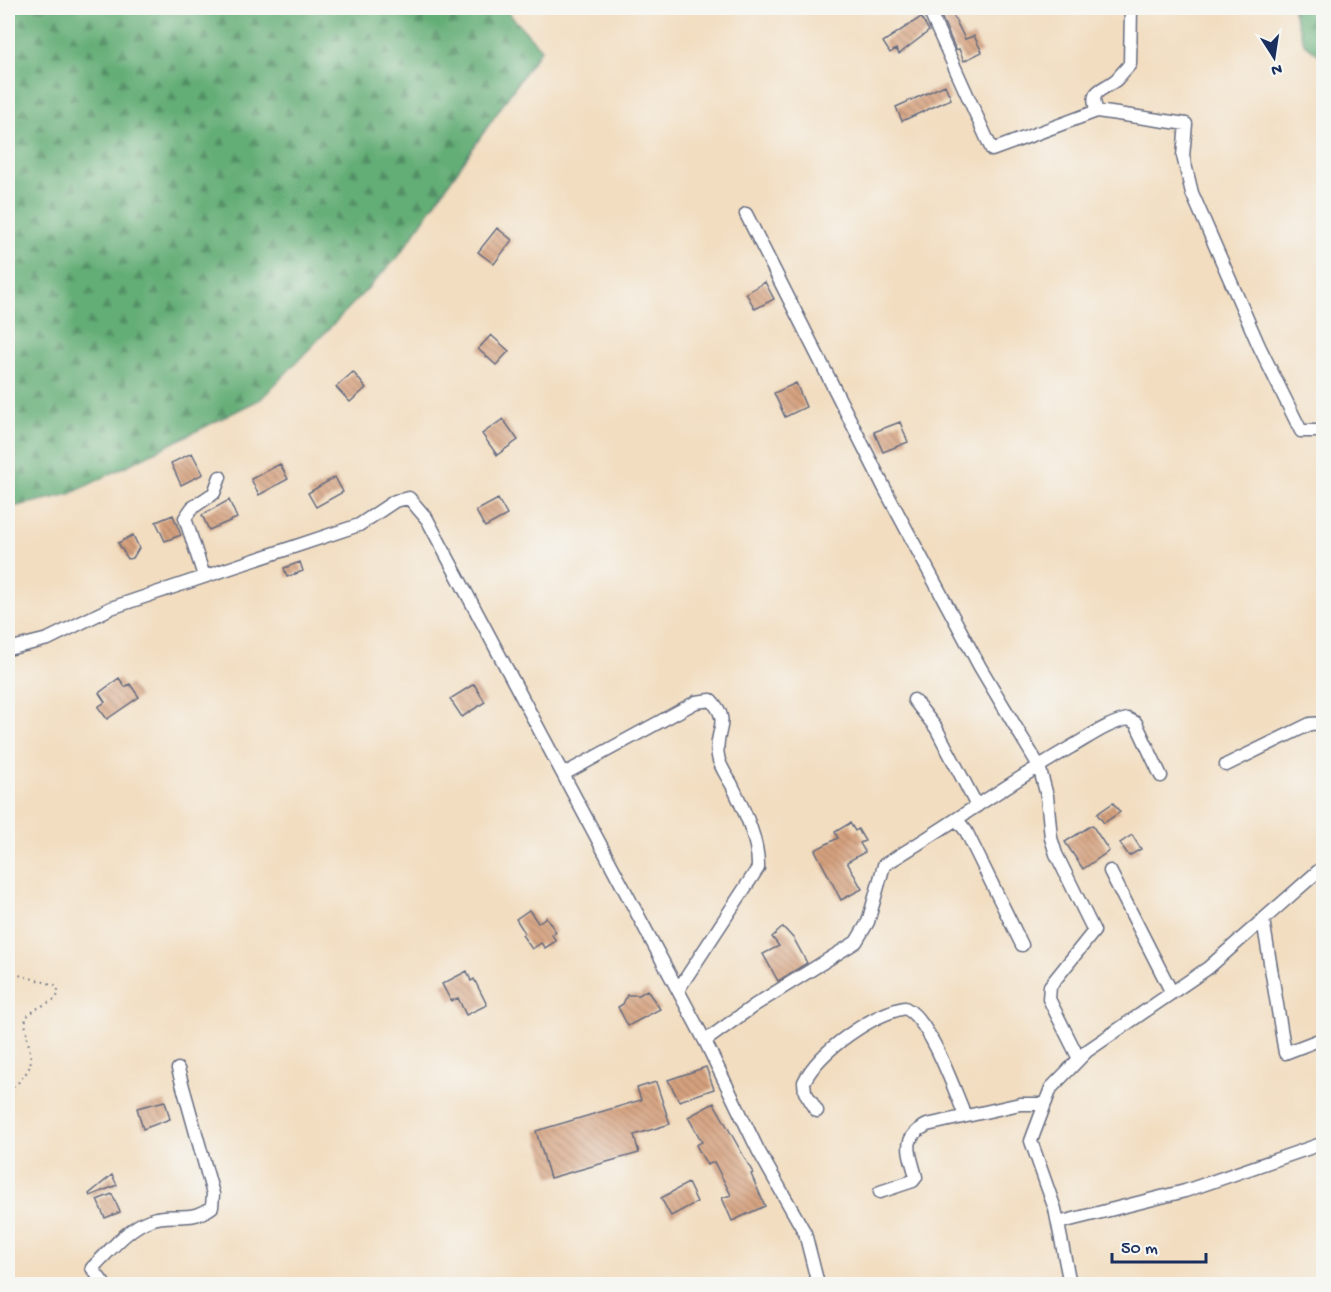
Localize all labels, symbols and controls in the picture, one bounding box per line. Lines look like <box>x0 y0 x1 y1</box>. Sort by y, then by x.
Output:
north arrow <box>1244 27 1304 87</box>
text: N <box>1269 58 1283 79</box>
scale bar <box>1112 1226 1206 1264</box>
text: 50 m <box>1121 1239 1158 1260</box>

